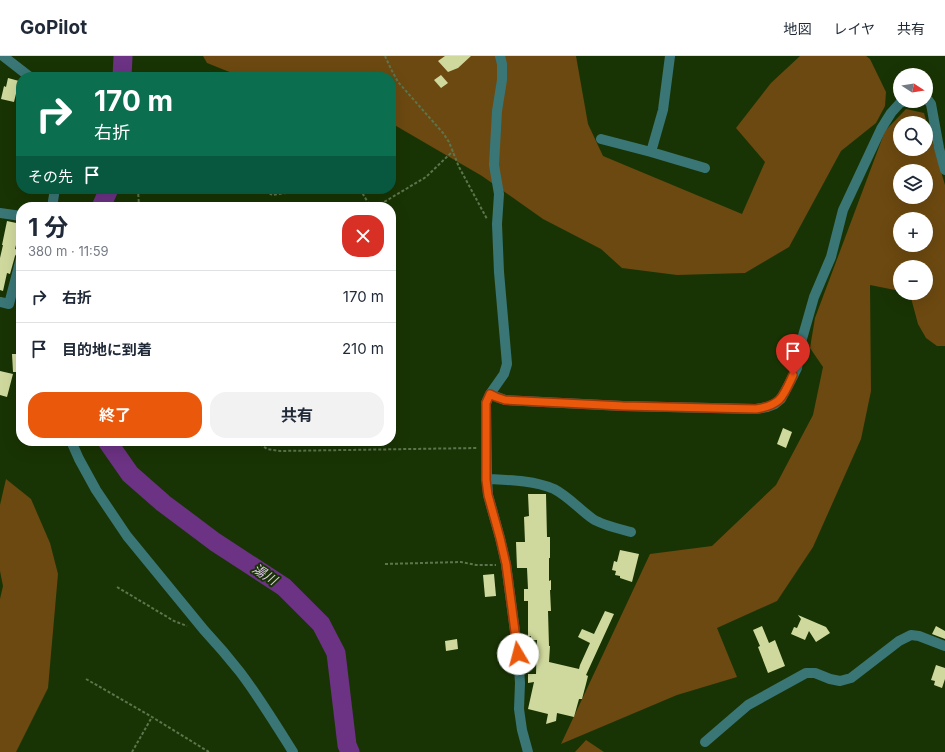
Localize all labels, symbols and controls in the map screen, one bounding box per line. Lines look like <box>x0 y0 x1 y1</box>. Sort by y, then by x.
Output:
text: GoPilot <box>20 16 87 39</box>
text: 地図 <box>783 20 811 37</box>
text: レイヤ <box>833 20 875 37</box>
text: 共有 <box>897 20 925 37</box>
north arrow <box>893 68 933 108</box>
map controls <box>893 68 933 300</box>
text: 170 m <box>94 84 173 118</box>
icon: right <box>28 88 80 140</box>
button: search <box>893 116 933 156</box>
text: 右折 <box>94 122 130 143</box>
icon: arrive <box>81 164 103 186</box>
button: layers <box>893 164 933 204</box>
text: その先 <box>28 167 73 186</box>
button: + <box>893 212 933 252</box>
text: 1 分 <box>28 213 68 242</box>
button: close <box>342 215 384 257</box>
text: 380 m · 11:59 <box>28 243 109 259</box>
button: − <box>893 260 933 300</box>
icon: right <box>28 286 50 308</box>
text: 170 m <box>343 287 384 306</box>
text: 右折 <box>62 288 92 307</box>
pin <box>776 334 810 375</box>
icon: arrive <box>28 338 50 360</box>
text: 210 m <box>342 339 384 358</box>
text: 目的地に到着 <box>62 340 152 359</box>
icon: arrive <box>782 340 804 362</box>
button: 終了 <box>28 392 202 438</box>
button: 共有 <box>210 392 384 438</box>
water label: 湯川 <box>250 560 282 589</box>
position arrow <box>497 633 539 675</box>

